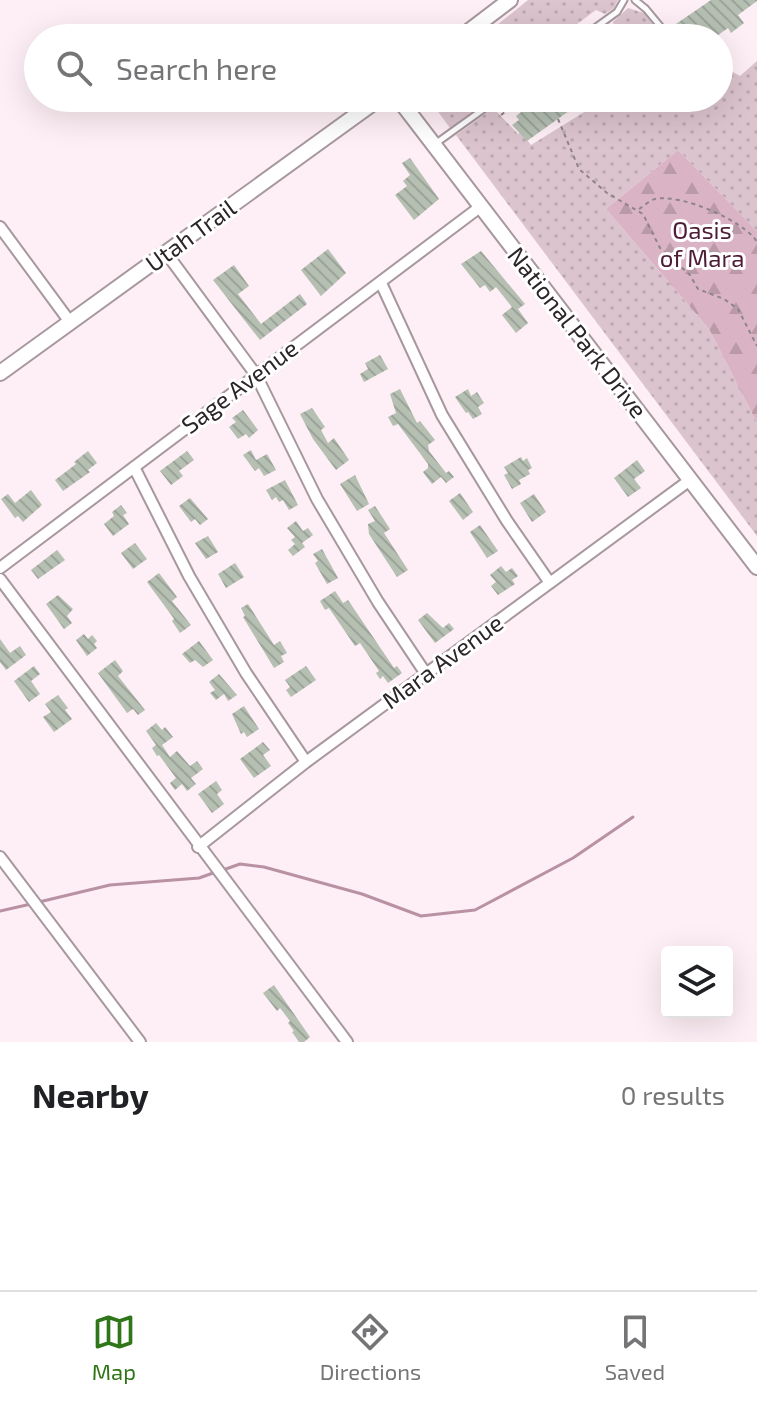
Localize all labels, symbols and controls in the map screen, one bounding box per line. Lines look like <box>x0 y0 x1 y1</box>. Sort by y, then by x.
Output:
search box <box>24 24 733 112</box>
icon: search <box>52 46 96 90</box>
text: Search here <box>116 50 277 86</box>
street label: Utah Trail <box>139 192 241 277</box>
park label: Oasis of Mara <box>660 215 744 272</box>
street label: National Park Drive <box>502 241 654 423</box>
street label: Sage Avenue <box>175 333 303 439</box>
street label: Mara Avenue <box>376 607 508 714</box>
map controls <box>661 946 733 1018</box>
button: layers <box>661 946 733 1018</box>
text: Nearby <box>32 1074 149 1115</box>
text: 0 results <box>621 1079 725 1110</box>
tab: Map <box>92 1310 136 1384</box>
tab: Directions <box>320 1310 421 1384</box>
tab: Saved <box>605 1310 665 1384</box>

